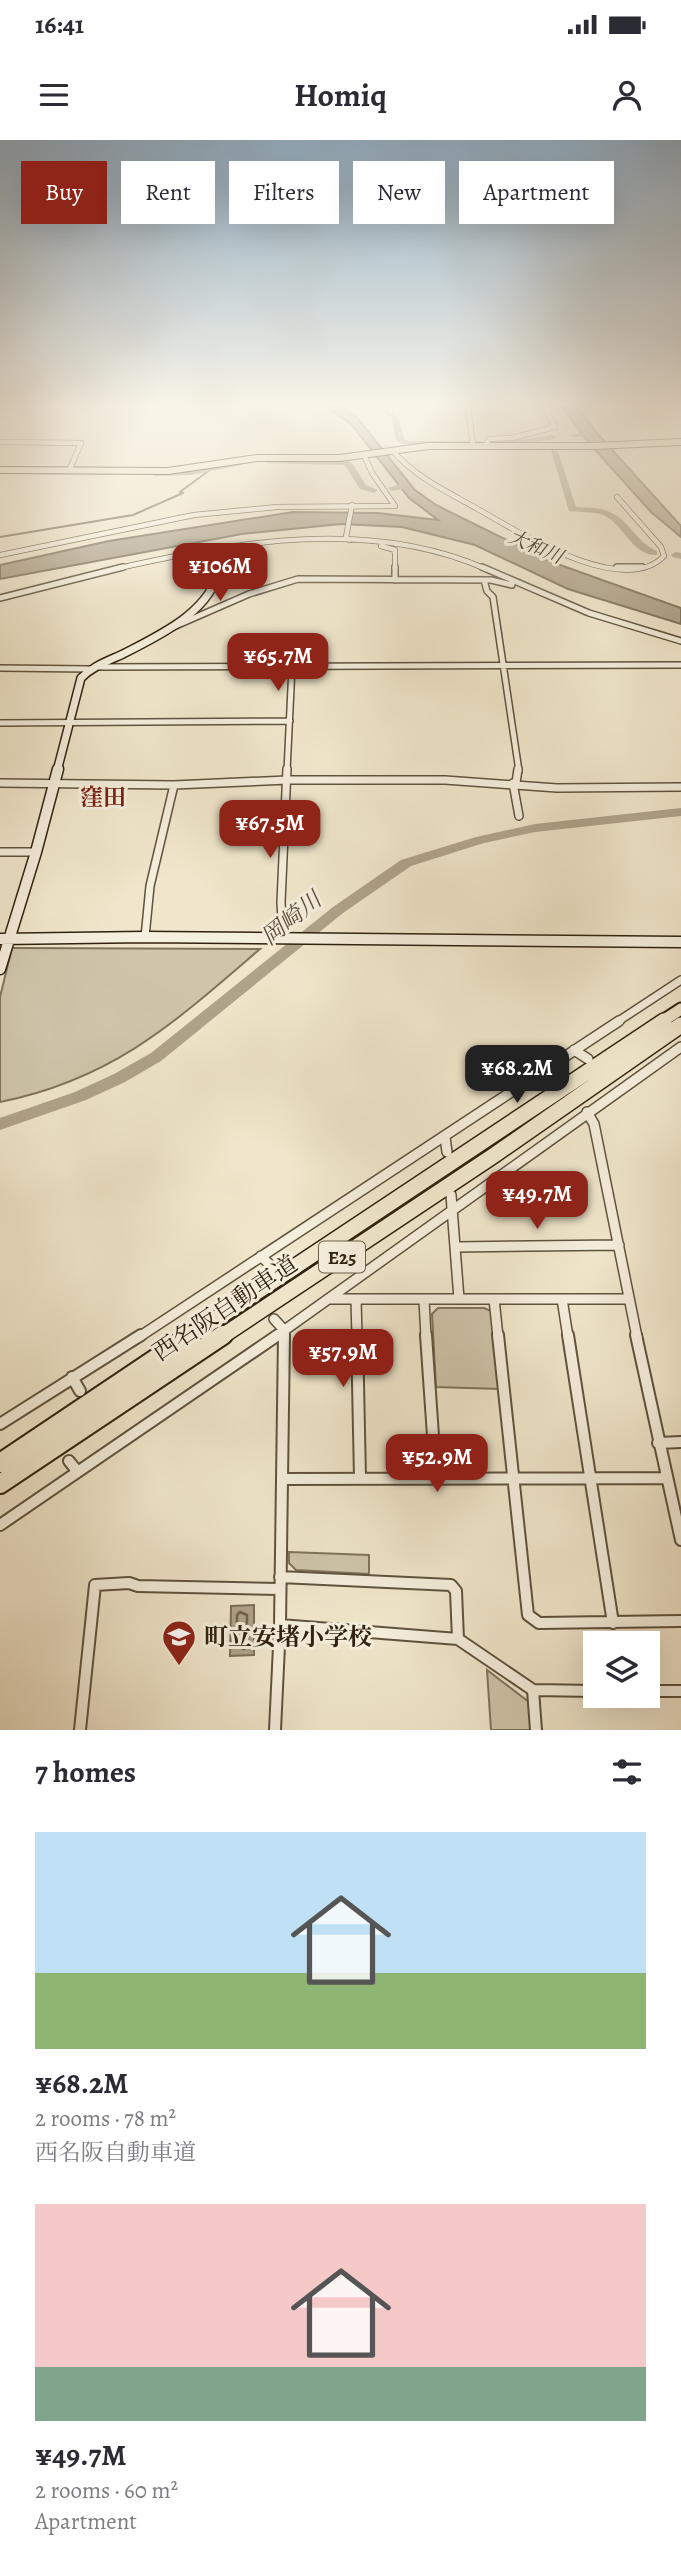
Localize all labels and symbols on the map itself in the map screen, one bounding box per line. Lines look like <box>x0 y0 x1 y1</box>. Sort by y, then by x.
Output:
water label: 大和川 <box>504 524 569 571</box>
pin: ¥106M <box>171 544 269 603</box>
pin: ¥65.7M <box>221 634 335 693</box>
district label: 窪田 <box>80 782 126 813</box>
pin: ¥67.5M <box>213 800 327 860</box>
water label: 岡崎川 <box>255 883 330 952</box>
pin: ¥68.2M <box>460 1046 574 1105</box>
pin: ¥49.7M <box>480 1172 594 1231</box>
road number: E25 <box>319 1242 365 1273</box>
street label: 西名阪自動車道 <box>146 1248 304 1368</box>
pin: ¥57.9M <box>286 1330 400 1389</box>
pin: ¥52.9M <box>380 1434 494 1494</box>
school or university icon: 町立安堵小学校 <box>160 1618 198 1667</box>
place label: 町立安堵小学校 <box>204 1621 372 1653</box>

